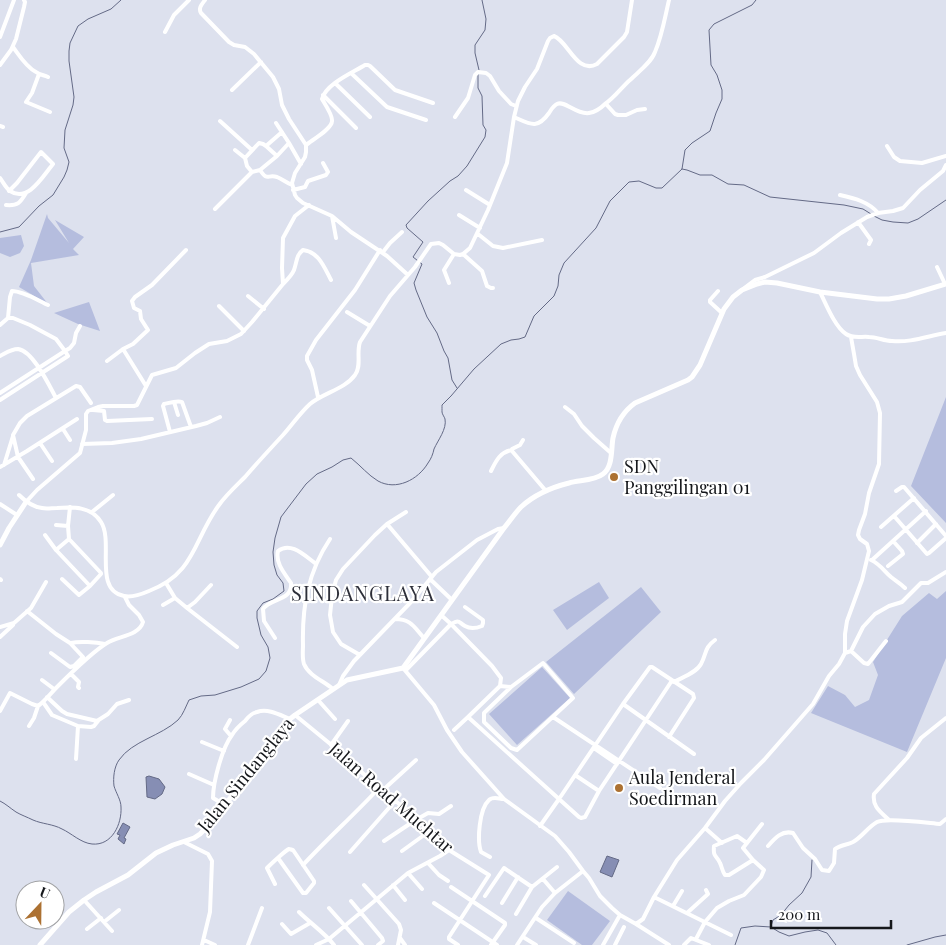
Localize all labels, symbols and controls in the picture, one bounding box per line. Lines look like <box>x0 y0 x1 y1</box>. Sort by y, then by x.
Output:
place label: SDN Panggilingan 01 <box>624 454 751 499</box>
marker: SDN Panggilingan 01 <box>608 471 620 483</box>
district label: SINDANGLAYA <box>291 579 435 606</box>
street label: Jalan Sindanglaya <box>191 712 299 837</box>
street label: Jalan Road Muchtar <box>323 736 459 858</box>
place label: Aula Jenderal Soedirman <box>628 765 736 810</box>
marker: Aula Jenderal Soedirman <box>613 782 625 794</box>
north arrow <box>15 880 65 930</box>
text: U <box>37 882 53 903</box>
scale bar <box>771 898 891 930</box>
text: 200 m <box>778 904 821 924</box>

